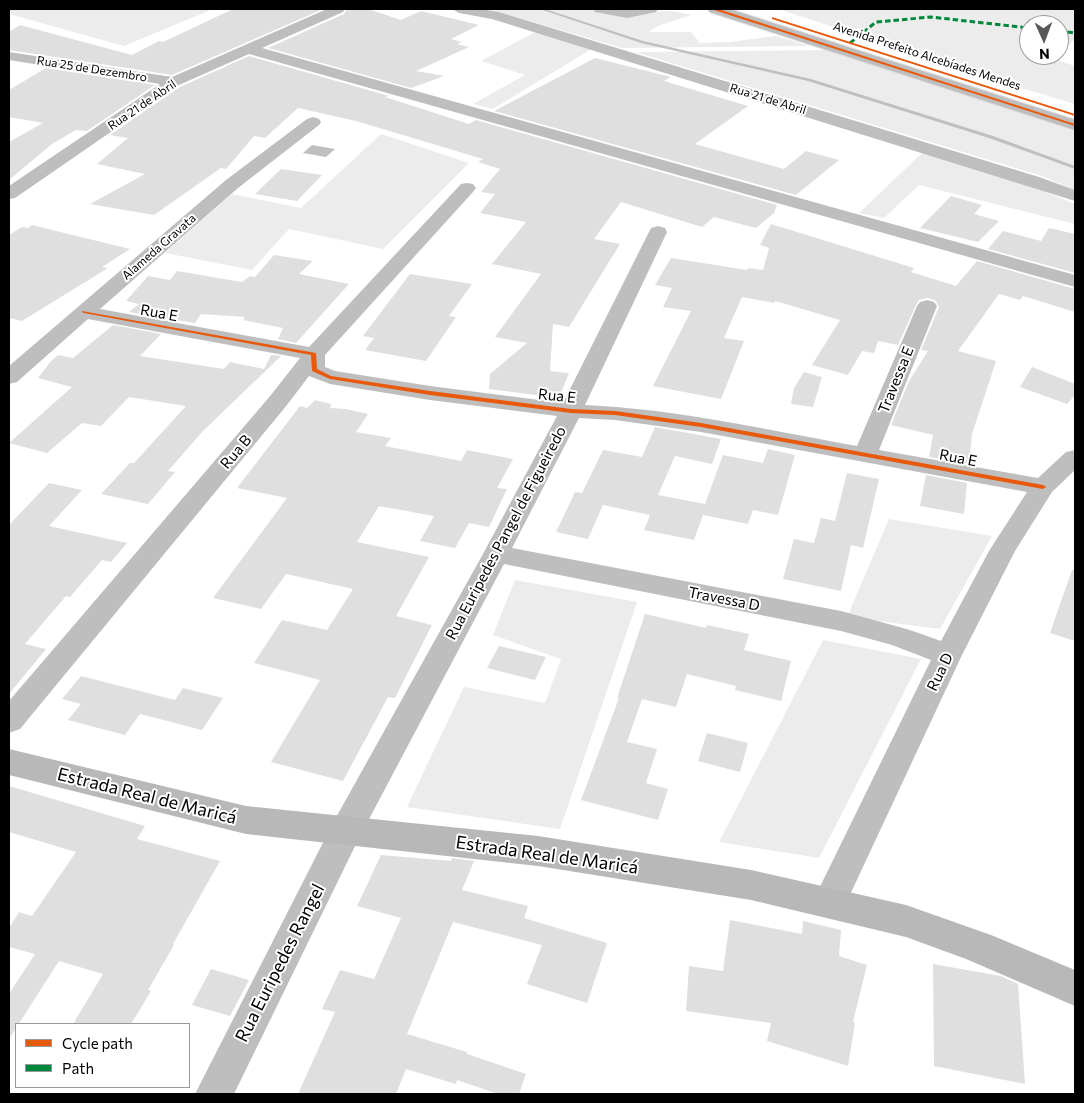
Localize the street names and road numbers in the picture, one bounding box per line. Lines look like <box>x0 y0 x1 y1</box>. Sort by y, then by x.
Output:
street label: Avenida Prefeito Alcebíades Mendes <box>831 19 1023 93</box>
street label: Rua 25 de Dezembro <box>36 53 148 85</box>
street label: Rua 21 de Abril <box>105 77 179 133</box>
street label: Rua 21 de Abril <box>728 81 808 117</box>
street label: Alameda Gravata <box>119 211 199 283</box>
street label: Rua E <box>139 301 179 325</box>
street label: Travessa E <box>874 344 918 416</box>
street label: Rua E <box>537 385 577 407</box>
street label: Rua Euripedes Pangel de Figueiredo <box>442 423 570 643</box>
street label: Rua B <box>217 431 255 473</box>
street label: Rua E <box>938 446 978 470</box>
street label: Travessa D <box>687 583 761 615</box>
street label: Rua D <box>923 650 957 694</box>
street label: Estrada Real de Maricá <box>55 763 239 829</box>
street label: Estrada Real de Maricá <box>454 831 640 879</box>
street label: Rua Euripedes Rangel <box>231 880 329 1046</box>

